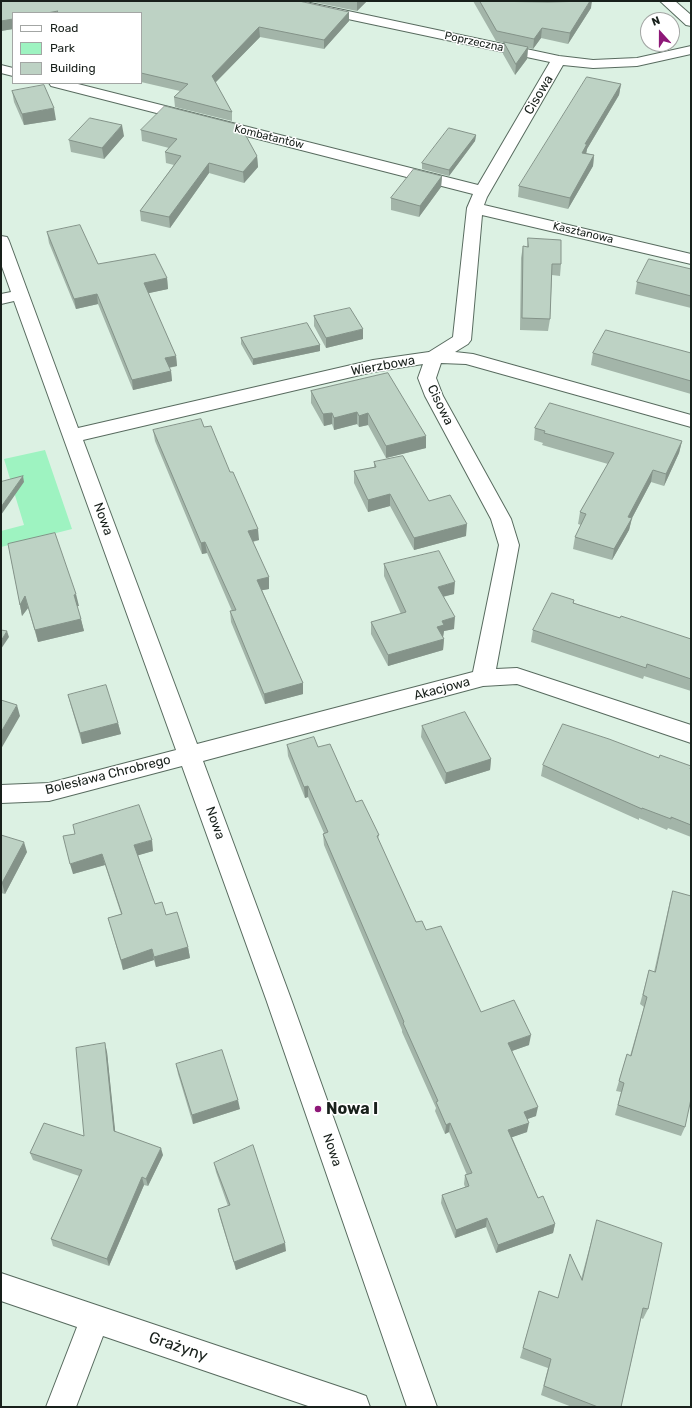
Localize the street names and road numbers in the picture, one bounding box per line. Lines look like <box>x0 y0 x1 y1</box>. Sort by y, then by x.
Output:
street label: Poprzeczna <box>443 29 505 55</box>
street label: Cisowa <box>521 73 557 117</box>
street label: Kombatantów <box>233 122 305 152</box>
street label: Kasztanowa <box>551 220 615 246</box>
street label: Wierzbowa <box>350 353 416 379</box>
street label: Cisowa <box>424 382 456 428</box>
street label: Nowa <box>90 500 116 538</box>
street label: Akacjowa <box>412 674 472 704</box>
street label: Bolesława Chrobrego <box>44 752 172 798</box>
street label: Nowa <box>202 804 228 842</box>
street label: Nowa <box>319 1132 345 1168</box>
street label: Grażyny <box>146 1328 210 1366</box>

